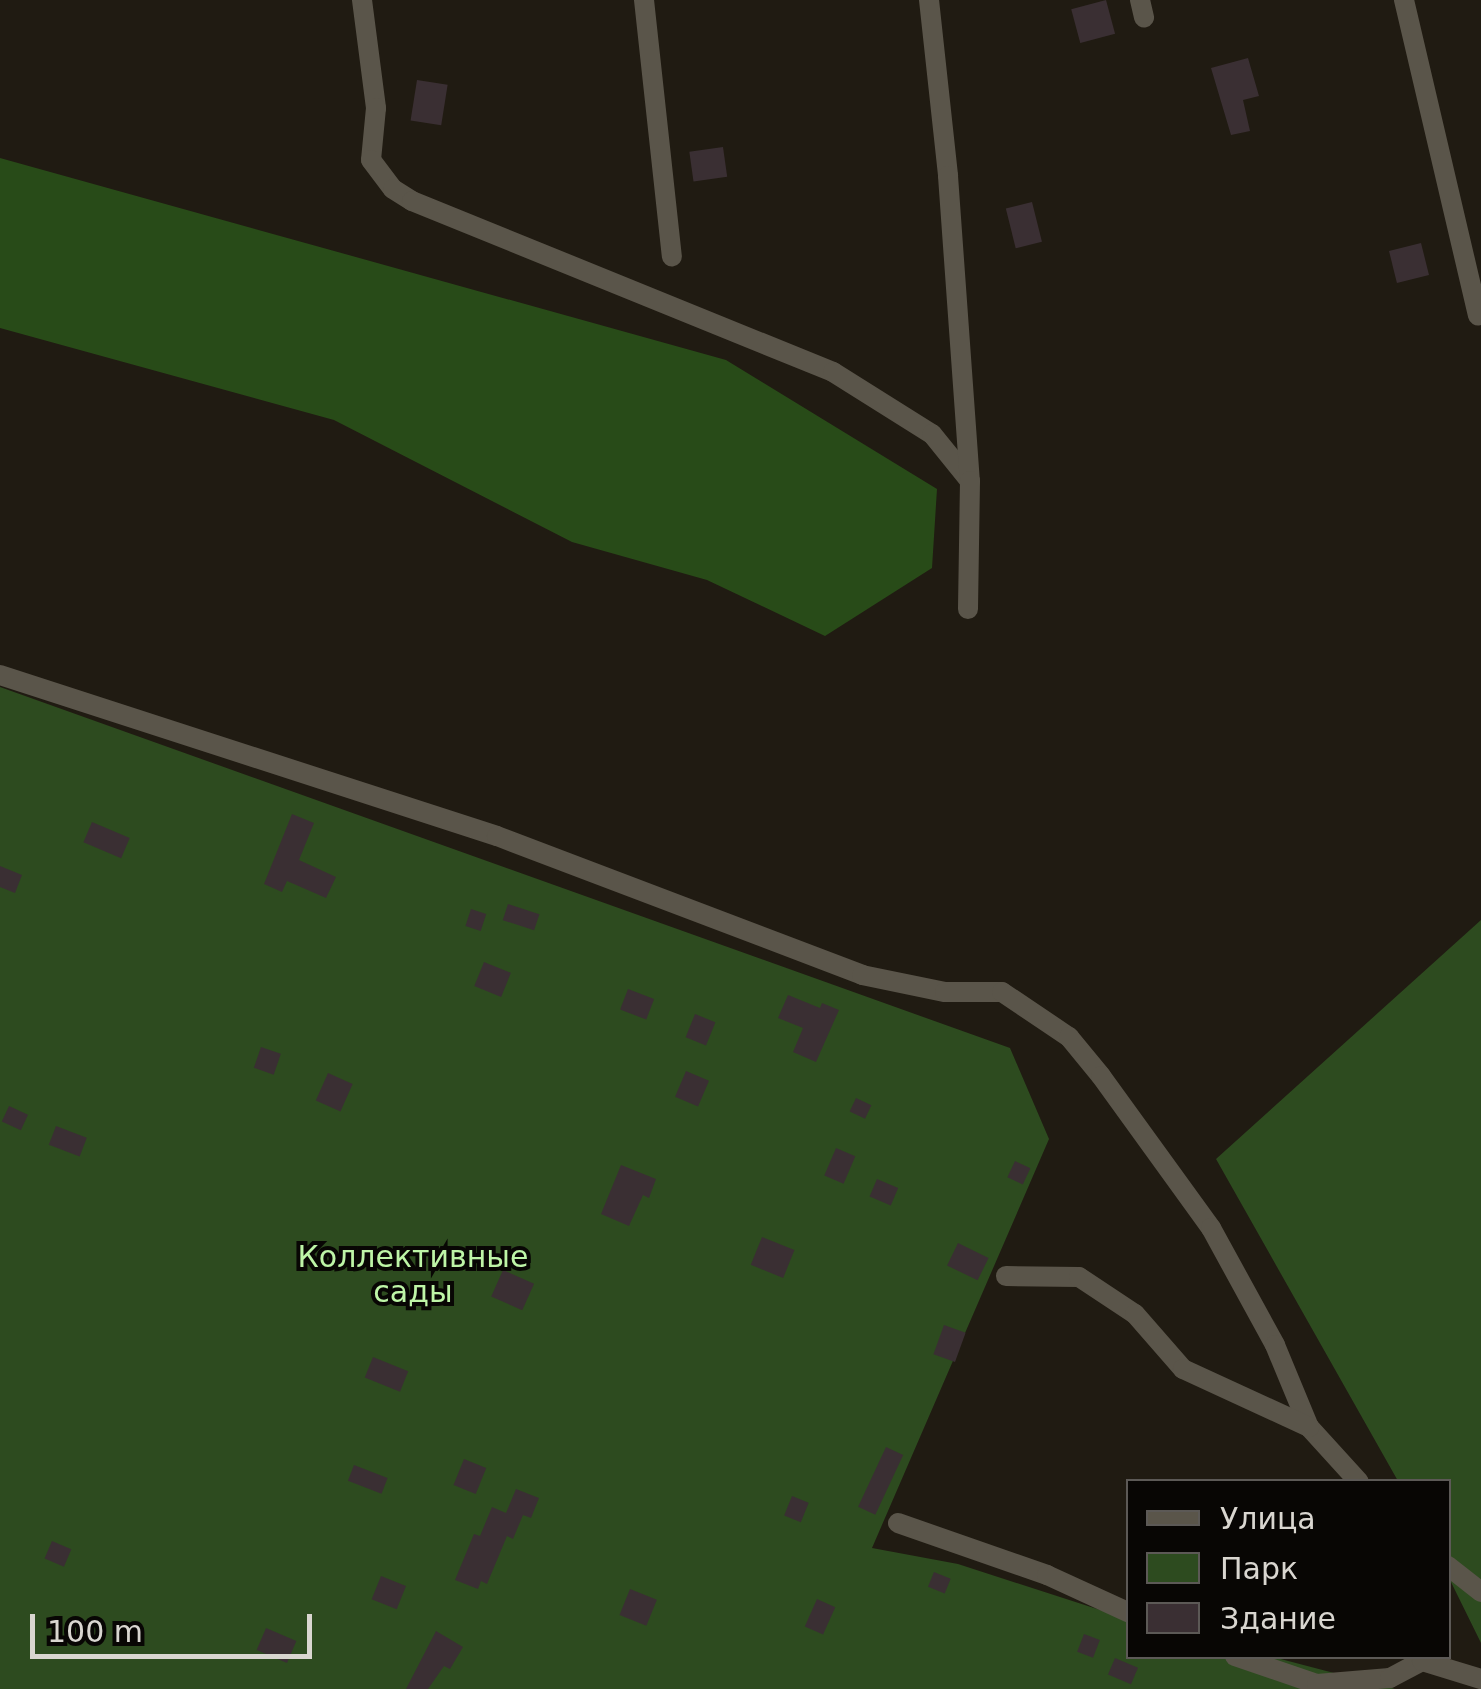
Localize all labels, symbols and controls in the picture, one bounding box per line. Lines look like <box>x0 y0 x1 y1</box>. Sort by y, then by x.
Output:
park label: Коллективные сады <box>298 1239 528 1310</box>
legend <box>1126 1479 1451 1659</box>
text: Улица <box>1220 1501 1316 1536</box>
text: Парк <box>1220 1551 1298 1586</box>
scale bar <box>35 1594 318 1656</box>
text: Здание <box>1220 1601 1336 1636</box>
text: 100 m <box>47 1614 143 1649</box>

